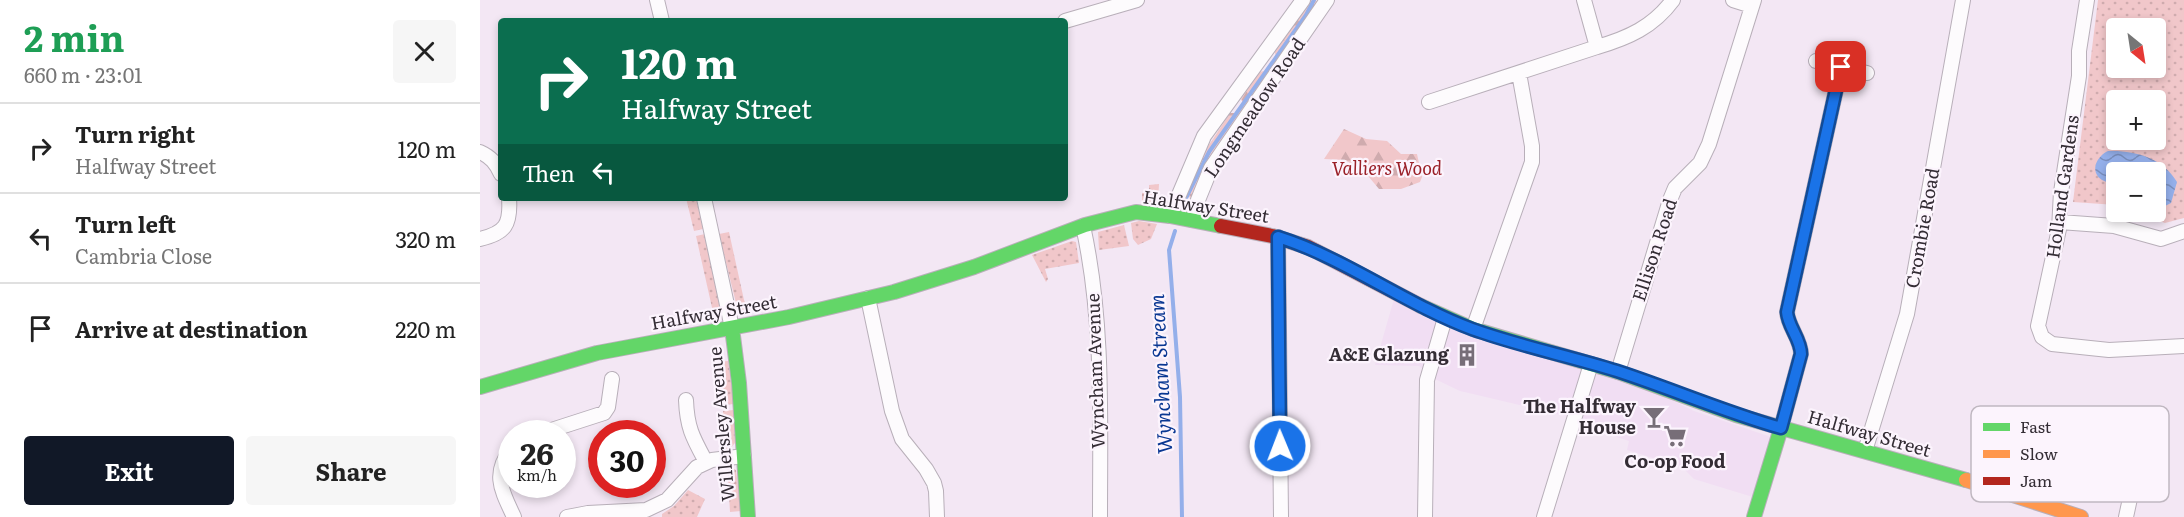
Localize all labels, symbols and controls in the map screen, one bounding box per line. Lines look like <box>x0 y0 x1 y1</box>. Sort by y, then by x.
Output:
text: 2 min <box>24 10 125 63</box>
north arrow <box>2106 18 2166 78</box>
map controls <box>2106 18 2166 222</box>
button: close <box>393 20 456 83</box>
text: 120 m <box>621 30 737 92</box>
street label: Longmeadow Road <box>1197 32 1311 183</box>
pin <box>1815 41 1866 92</box>
icon: right <box>522 42 600 120</box>
icon: arrive <box>1824 50 1857 83</box>
text: 660 m · 23:01 <box>24 59 142 89</box>
text: Halfway Street <box>621 87 812 127</box>
button: + <box>2106 90 2166 150</box>
street label: Holland Gardens <box>2038 113 2085 260</box>
text: Turn right <box>75 117 195 150</box>
icon: right <box>24 132 57 165</box>
text: 120 m <box>397 132 456 165</box>
text: Halfway Street <box>75 150 216 180</box>
park label: Valliers Wood <box>1332 154 1443 181</box>
text: Then <box>522 156 575 189</box>
icon: left <box>587 156 620 189</box>
button: − <box>2106 162 2166 222</box>
street label: Crombie Road <box>1898 165 1945 290</box>
street label: Halfway Street <box>1141 182 1272 229</box>
street label: Ellison Road <box>1624 194 1683 305</box>
text: Turn left <box>75 207 176 240</box>
icon: left <box>24 222 57 255</box>
text: 320 m <box>395 222 456 255</box>
text: Cambria Close <box>75 240 212 270</box>
street label: Halfway Street <box>649 287 779 336</box>
street label: Wyncham Avenue <box>1078 293 1111 449</box>
water label: Wyncham Stream <box>1140 293 1178 455</box>
icon: arrive <box>24 312 57 345</box>
text: Arrive at destination <box>75 312 308 345</box>
text: 220 m <box>395 312 456 345</box>
place label: A&E Glazung <box>1329 340 1450 367</box>
building icon: A&E Glazung <box>1454 342 1480 368</box>
street label: Willersley Avenue <box>700 346 741 503</box>
place label: The Halfway House <box>1523 392 1636 440</box>
street label: Halfway Street <box>1805 402 1935 463</box>
bar icon: The Halfway House <box>1641 404 1667 430</box>
legend <box>1971 406 2169 502</box>
position arrow <box>1248 414 1312 478</box>
text: Fast <box>2020 414 2052 438</box>
speed limit sign: 30 <box>588 420 666 498</box>
supermarket icon: Co-op Food <box>1662 423 1688 449</box>
text: 26 <box>520 430 554 474</box>
button: Exit <box>24 436 234 505</box>
button: Share <box>246 436 456 505</box>
text: Slow <box>2020 441 2058 465</box>
place label: Co-op Food <box>1624 447 1726 474</box>
text: km/h <box>517 463 557 486</box>
text: Jam <box>2020 468 2053 492</box>

